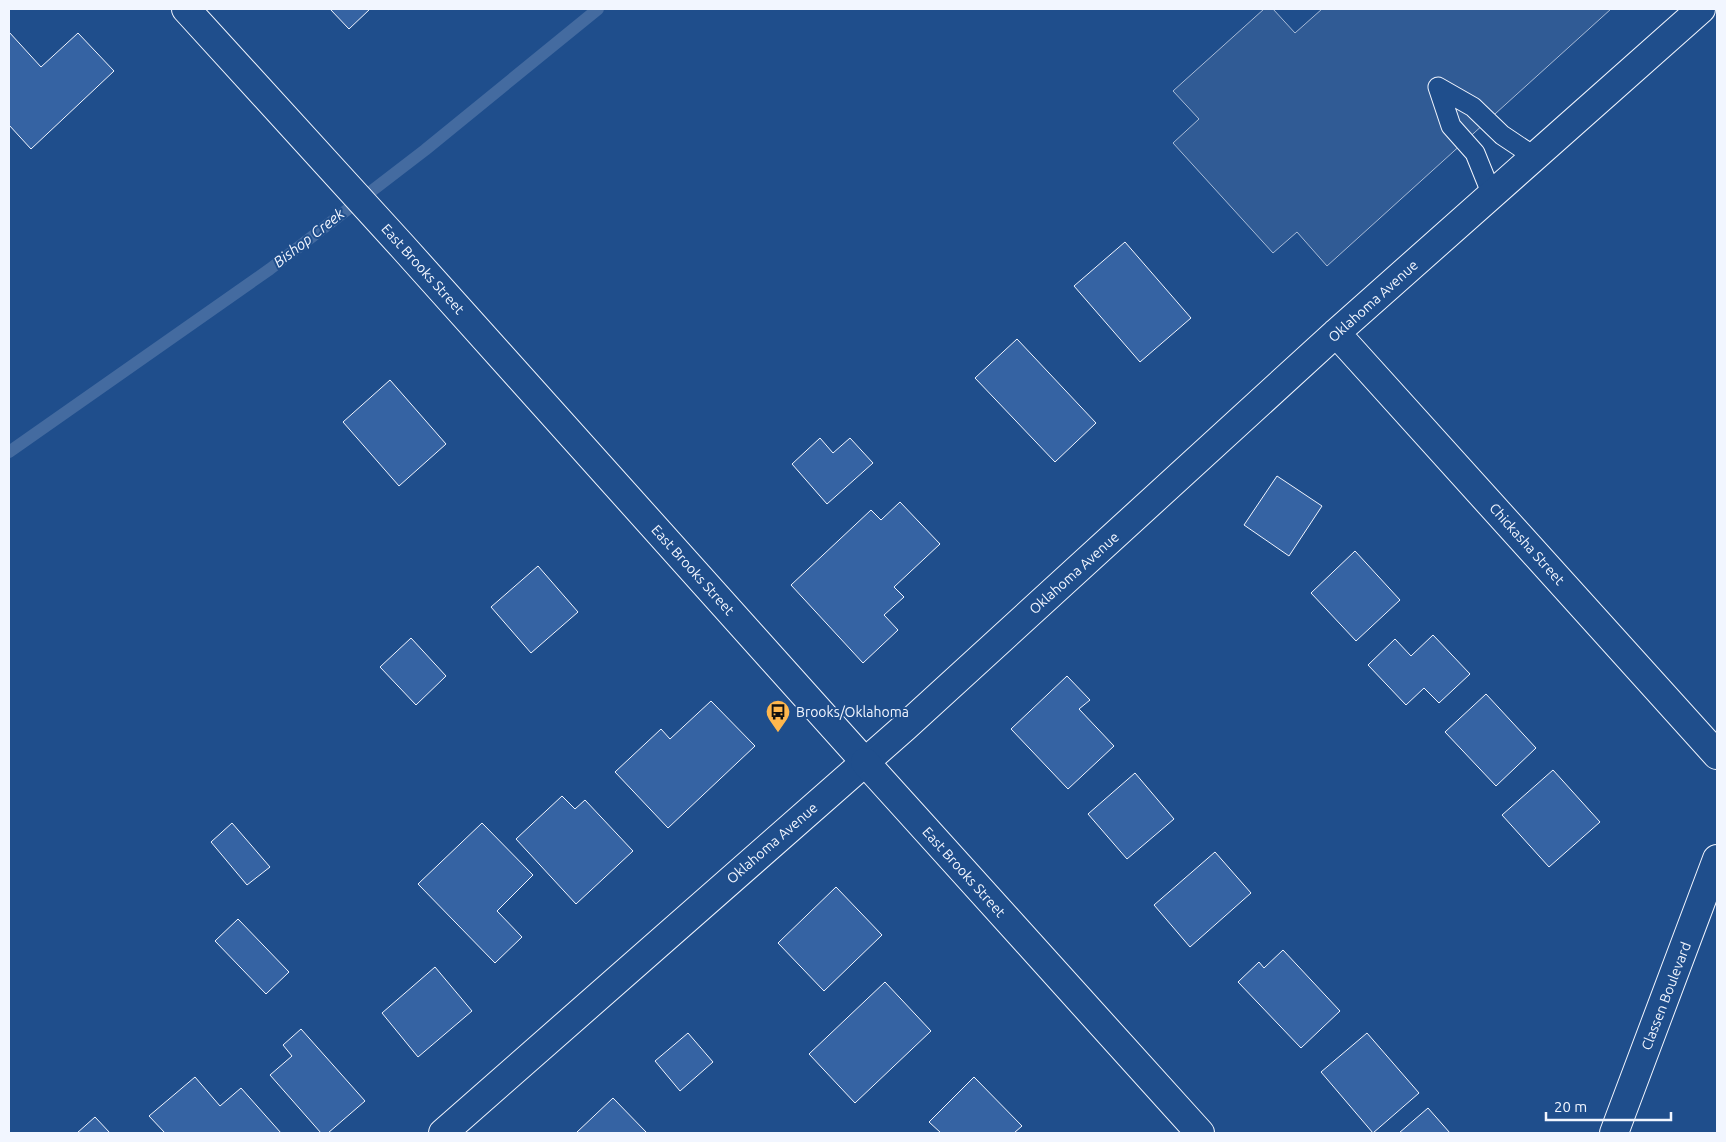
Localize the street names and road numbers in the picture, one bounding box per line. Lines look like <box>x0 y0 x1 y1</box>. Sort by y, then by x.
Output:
street label: East Brooks Street <box>378 221 468 318</box>
street label: Oklahoma Avenue <box>1325 257 1421 345</box>
street label: Chickasha Street <box>1486 500 1568 588</box>
street label: East Brooks Street <box>648 522 738 619</box>
street label: Oklahoma Avenue <box>1026 529 1122 617</box>
street label: Oklahoma Avenue <box>723 799 821 887</box>
street label: East Brooks Street <box>919 824 1009 921</box>
street label: Classen Boulevard <box>1638 940 1694 1052</box>

